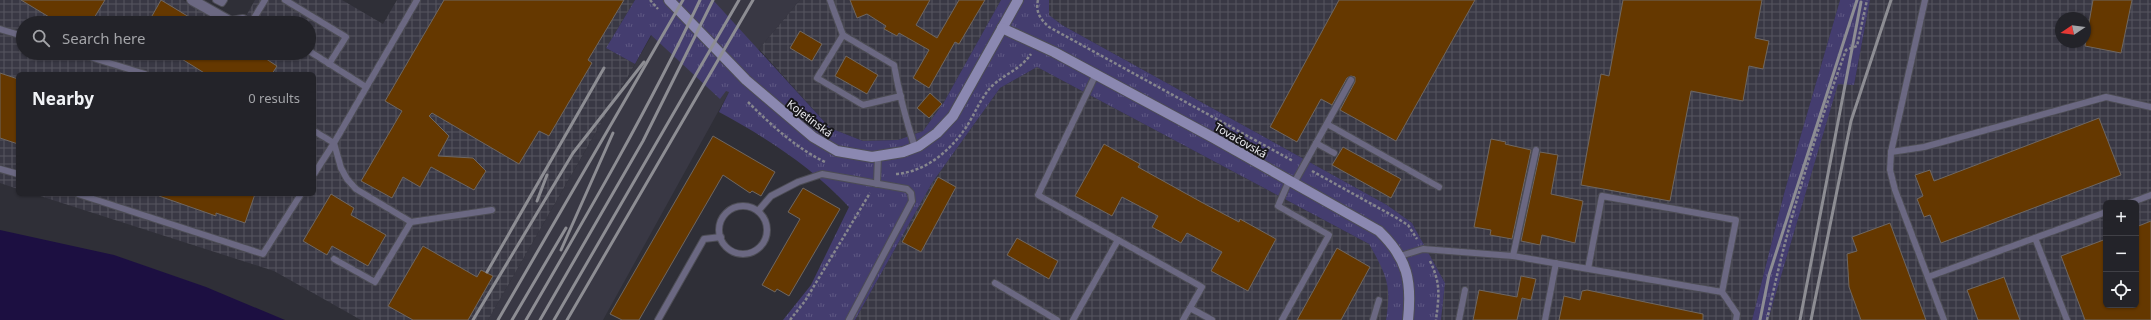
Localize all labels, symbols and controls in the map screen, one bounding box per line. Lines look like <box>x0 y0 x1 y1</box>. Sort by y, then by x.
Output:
north arrow <box>2055 12 2091 48</box>
search box <box>16 16 316 60</box>
icon: search <box>30 27 52 49</box>
text: Search here <box>62 28 145 48</box>
text: Nearby <box>32 87 94 110</box>
text: 0 results <box>248 89 300 107</box>
street label: Kojetínská <box>784 96 836 140</box>
street label: Tovačovská <box>1212 119 1270 161</box>
map controls <box>2103 200 2139 308</box>
button: + <box>2103 200 2139 236</box>
button: − <box>2103 236 2139 272</box>
button: locate <box>2103 272 2139 308</box>

